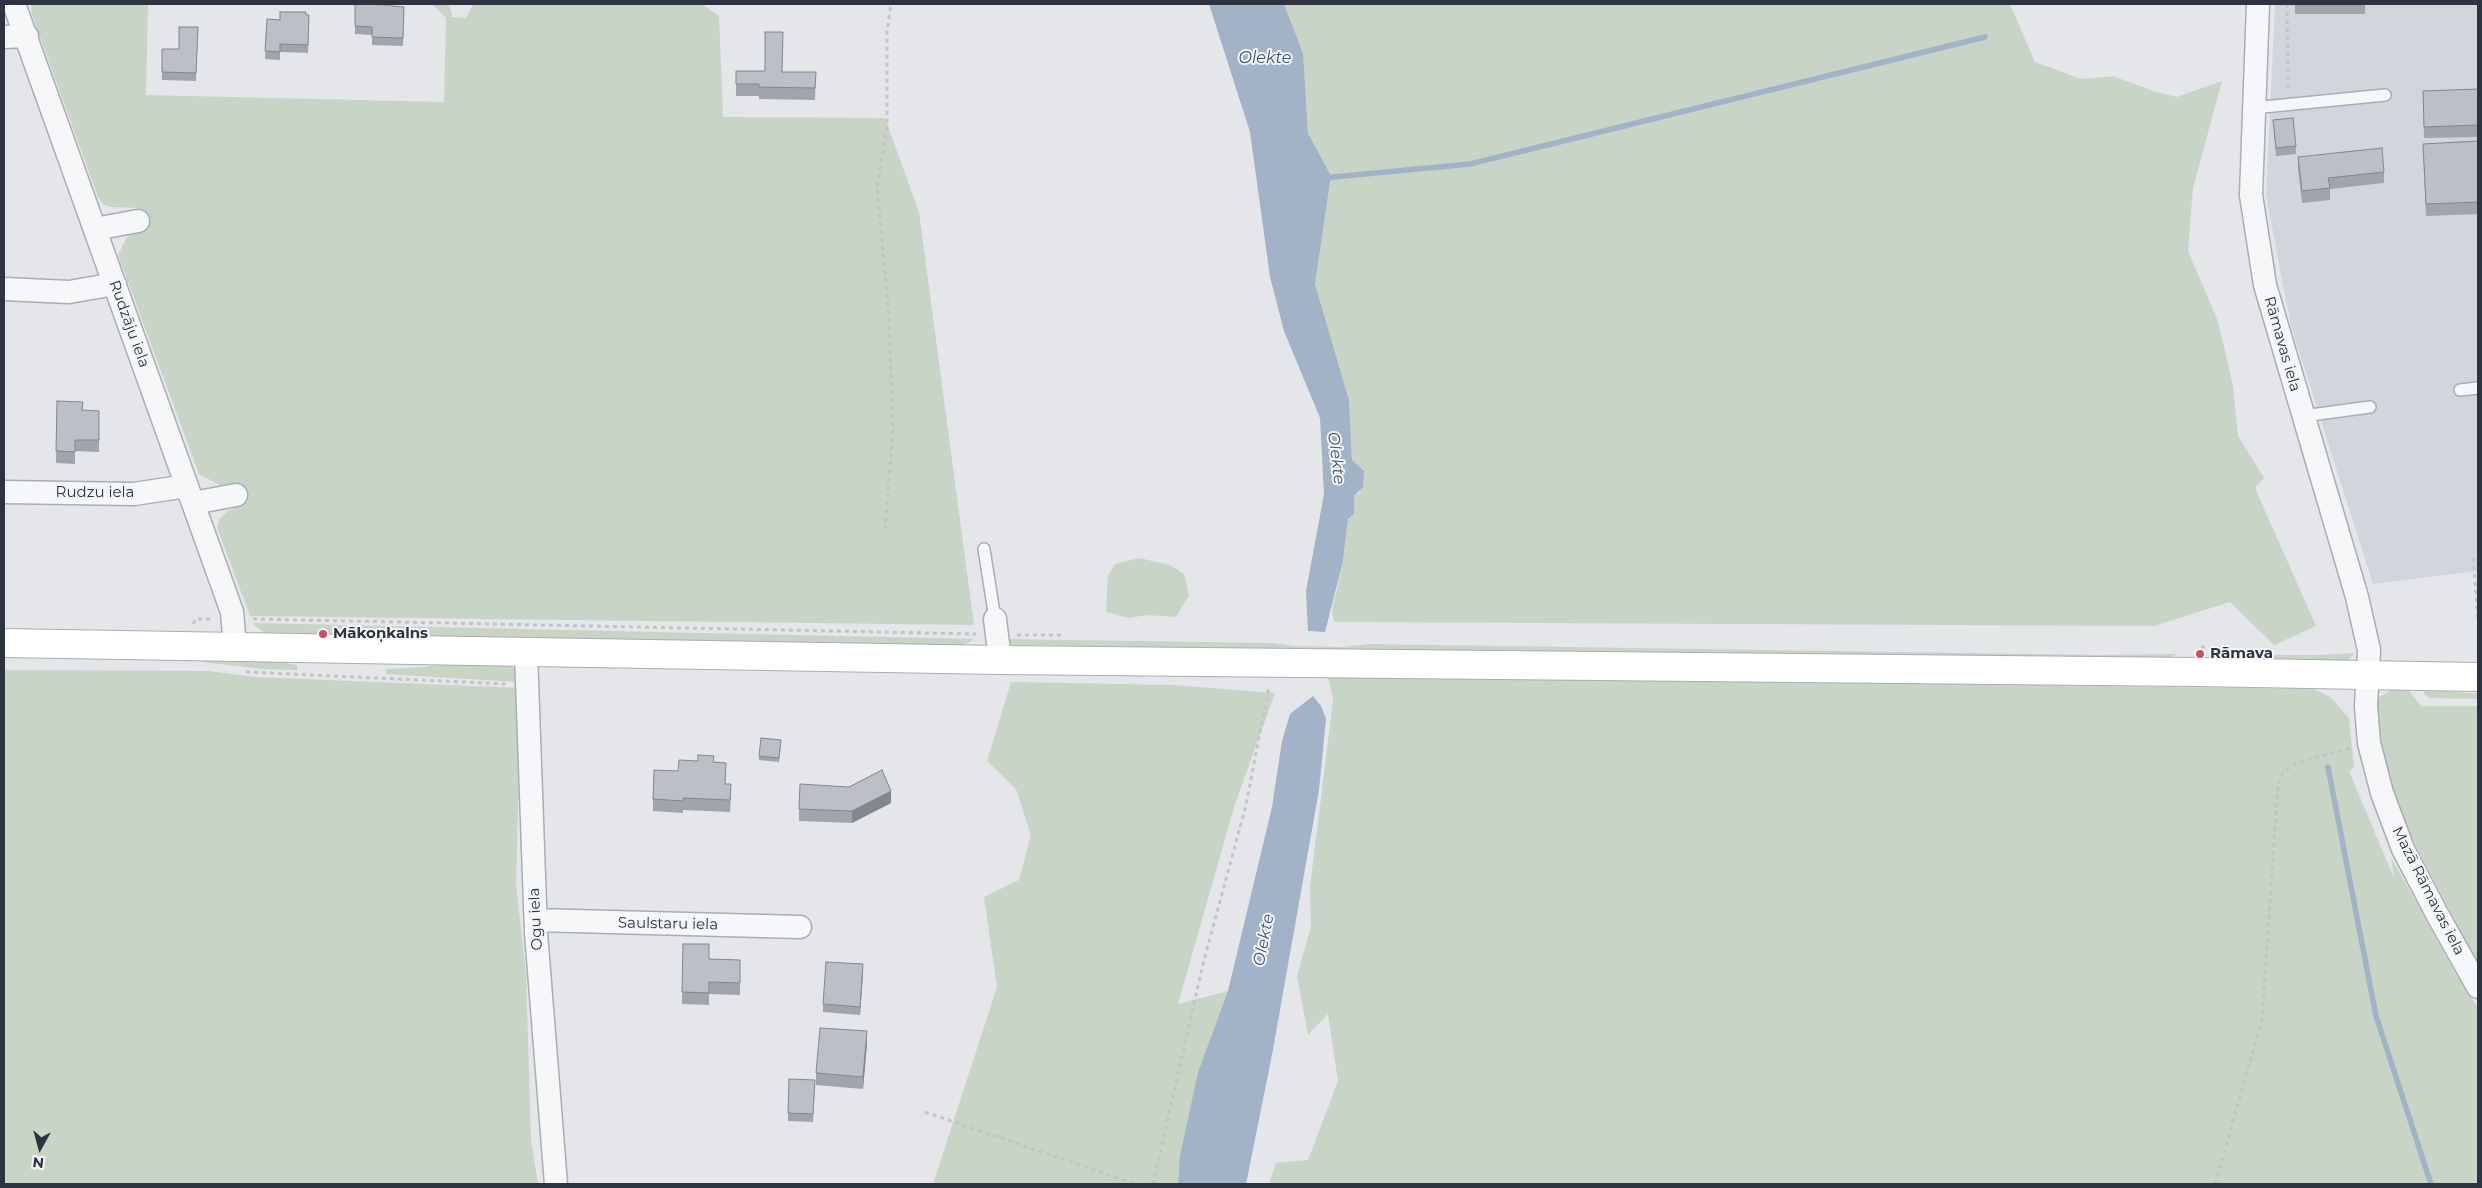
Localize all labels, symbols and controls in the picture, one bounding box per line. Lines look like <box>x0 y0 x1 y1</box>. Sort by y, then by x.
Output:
water label: Olekte <box>1239 48 1291 68</box>
street label: Rudzāju iela <box>105 278 153 370</box>
street label: Rāmavas iela <box>2260 294 2304 394</box>
water label: Olekte <box>1323 431 1349 485</box>
street label: Rudzu iela <box>56 484 134 502</box>
place label: Mākoņkalns <box>333 625 428 643</box>
marker: Mākoņkalns <box>317 628 329 640</box>
place label: Rāmava <box>2210 645 2273 663</box>
marker: Rāmava <box>2194 648 2206 660</box>
street label: Mazā Rāmavas iela <box>2388 824 2468 958</box>
street label: Ogu iela <box>525 887 547 951</box>
water label: Olekte <box>1250 912 1278 968</box>
street label: Saulstaru iela <box>618 914 718 934</box>
north arrow <box>15 1123 65 1173</box>
text: N <box>31 1153 45 1173</box>

